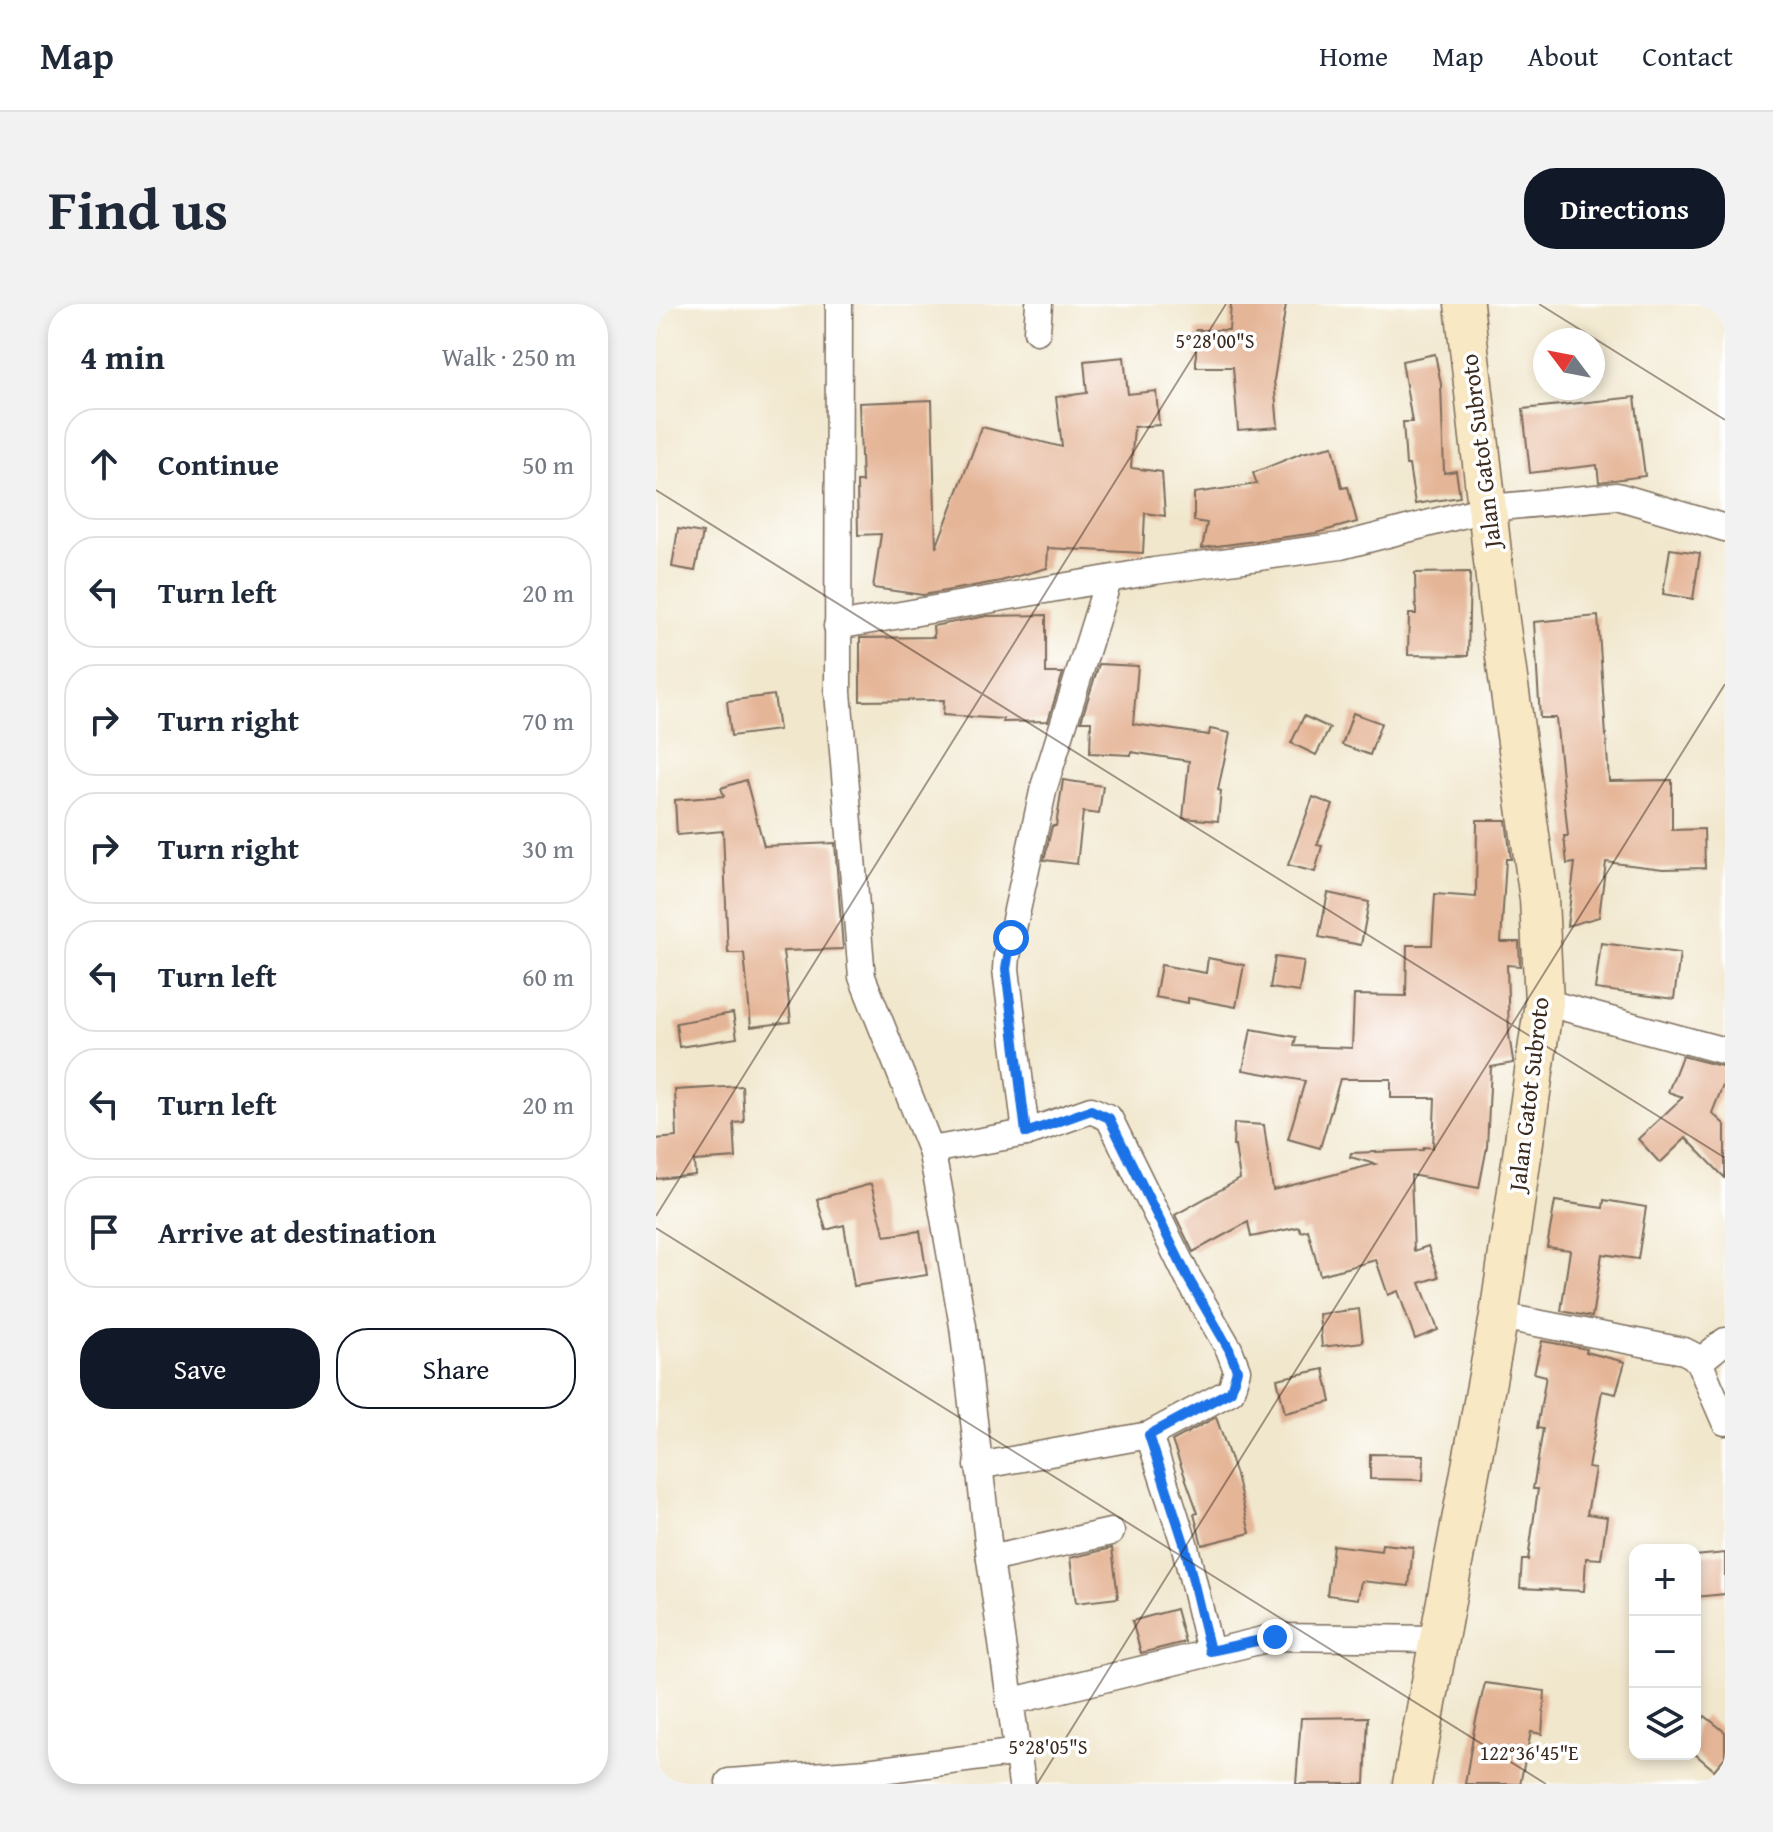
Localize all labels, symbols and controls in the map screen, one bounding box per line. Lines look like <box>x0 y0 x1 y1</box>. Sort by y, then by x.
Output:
text: Map <box>40 27 114 83</box>
text: Home <box>1319 35 1388 76</box>
text: Map <box>1432 35 1484 76</box>
text: About <box>1528 35 1598 76</box>
text: Contact <box>1642 35 1733 76</box>
text: Find us <box>48 167 228 250</box>
button: Directions <box>1524 168 1725 249</box>
text: 5°28'00"S <box>1175 326 1255 355</box>
north arrow <box>1533 328 1605 400</box>
text: 4 min <box>80 332 165 381</box>
text: Walk · 250 m <box>442 337 576 376</box>
street label: Jalan Gatot Subroto <box>1451 352 1510 553</box>
icon: ahead <box>82 442 126 486</box>
text: Continue <box>158 442 279 486</box>
text: 50 m <box>522 445 574 484</box>
icon: left <box>82 570 126 614</box>
text: Turn left <box>158 570 277 614</box>
text: 20 m <box>522 573 574 612</box>
icon: right <box>82 698 126 742</box>
text: Turn right <box>158 698 299 742</box>
text: 70 m <box>522 701 574 740</box>
icon: right <box>82 826 126 870</box>
text: Turn right <box>158 826 299 870</box>
text: 30 m <box>522 829 574 868</box>
route start <box>993 920 1029 956</box>
icon: left <box>82 954 126 998</box>
text: Turn left <box>158 954 277 998</box>
text: 60 m <box>522 957 574 996</box>
street label: Jalan Gatot Subroto <box>1499 995 1558 1196</box>
icon: left <box>82 1082 126 1126</box>
text: Turn left <box>158 1082 277 1126</box>
text: 20 m <box>522 1085 574 1124</box>
icon: arrive <box>82 1210 126 1254</box>
text: Arrive at destination <box>158 1210 436 1254</box>
button: Save <box>80 1328 320 1409</box>
button: Share <box>336 1328 576 1409</box>
map controls <box>1629 1544 1701 1760</box>
button: + <box>1629 1544 1701 1616</box>
button: − <box>1629 1616 1701 1688</box>
route end <box>1257 1619 1293 1655</box>
button: layers <box>1629 1688 1701 1760</box>
text: 5°28'05"S <box>1008 1732 1088 1761</box>
text: 122°36'45"E <box>1480 1738 1578 1767</box>

